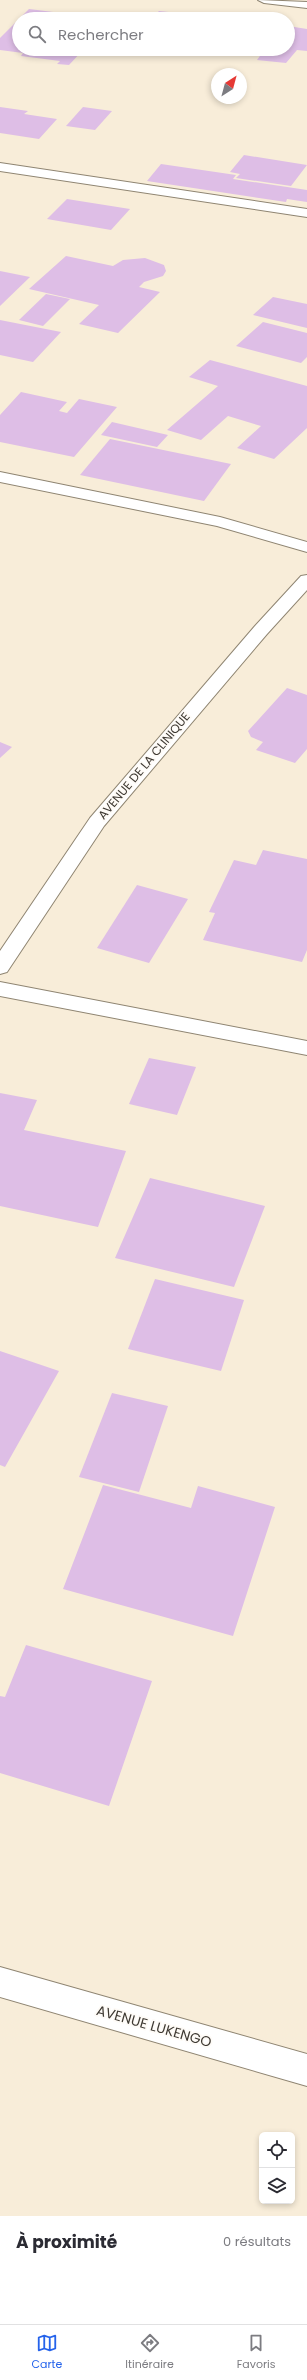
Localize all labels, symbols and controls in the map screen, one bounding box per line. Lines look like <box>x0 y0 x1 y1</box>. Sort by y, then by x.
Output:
search box <box>12 12 295 56</box>
icon: search <box>26 23 48 45</box>
text: Rechercher <box>58 24 144 45</box>
north arrow <box>211 68 247 104</box>
street label: AVENUE DE LA CLINIQUE <box>94 708 194 823</box>
street label: AVENUE LUKENGO <box>94 2000 214 2052</box>
map controls <box>259 2132 295 2204</box>
button: locate <box>259 2132 295 2168</box>
button: layers <box>259 2168 295 2204</box>
text: À proximité <box>16 2230 117 2254</box>
text: 0 résultats <box>223 2232 291 2251</box>
tab: Carte <box>31 2332 62 2373</box>
tab: Itinéraire <box>125 2332 174 2373</box>
tab: Favoris <box>237 2332 275 2373</box>

